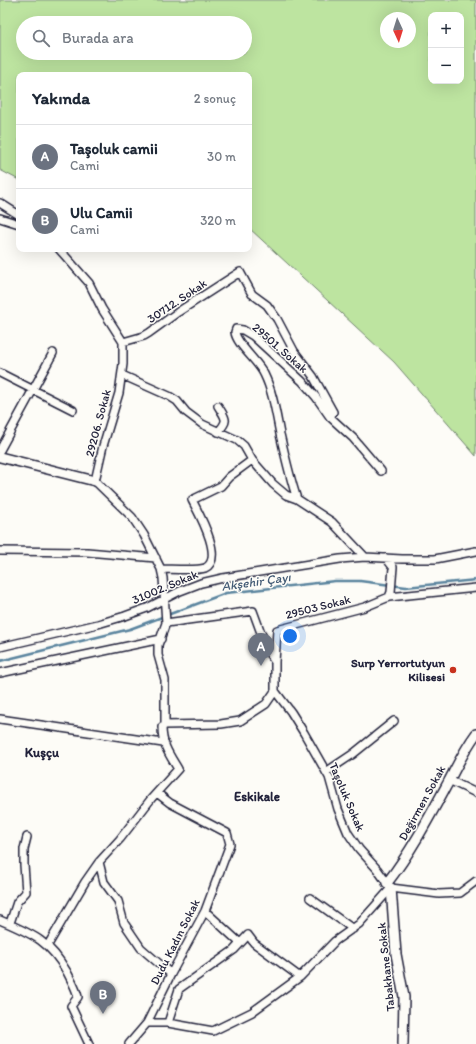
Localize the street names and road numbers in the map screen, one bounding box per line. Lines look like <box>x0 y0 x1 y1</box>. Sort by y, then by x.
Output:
street label: 30712. Sokak <box>145 276 209 326</box>
street label: 29501. Sokak <box>250 320 310 376</box>
street label: 29206. Sokak <box>82 388 114 458</box>
street label: 31002. Sokak <box>130 567 200 607</box>
street label: 29503 Sokak <box>284 592 352 622</box>
street label: Taşoluk Sokak <box>326 761 368 834</box>
street label: Değirmen Sokak <box>396 763 448 843</box>
street label: Dudu Kadın Sokak <box>147 896 203 987</box>
street label: Tabakhane Sokak <box>374 921 398 1012</box>

